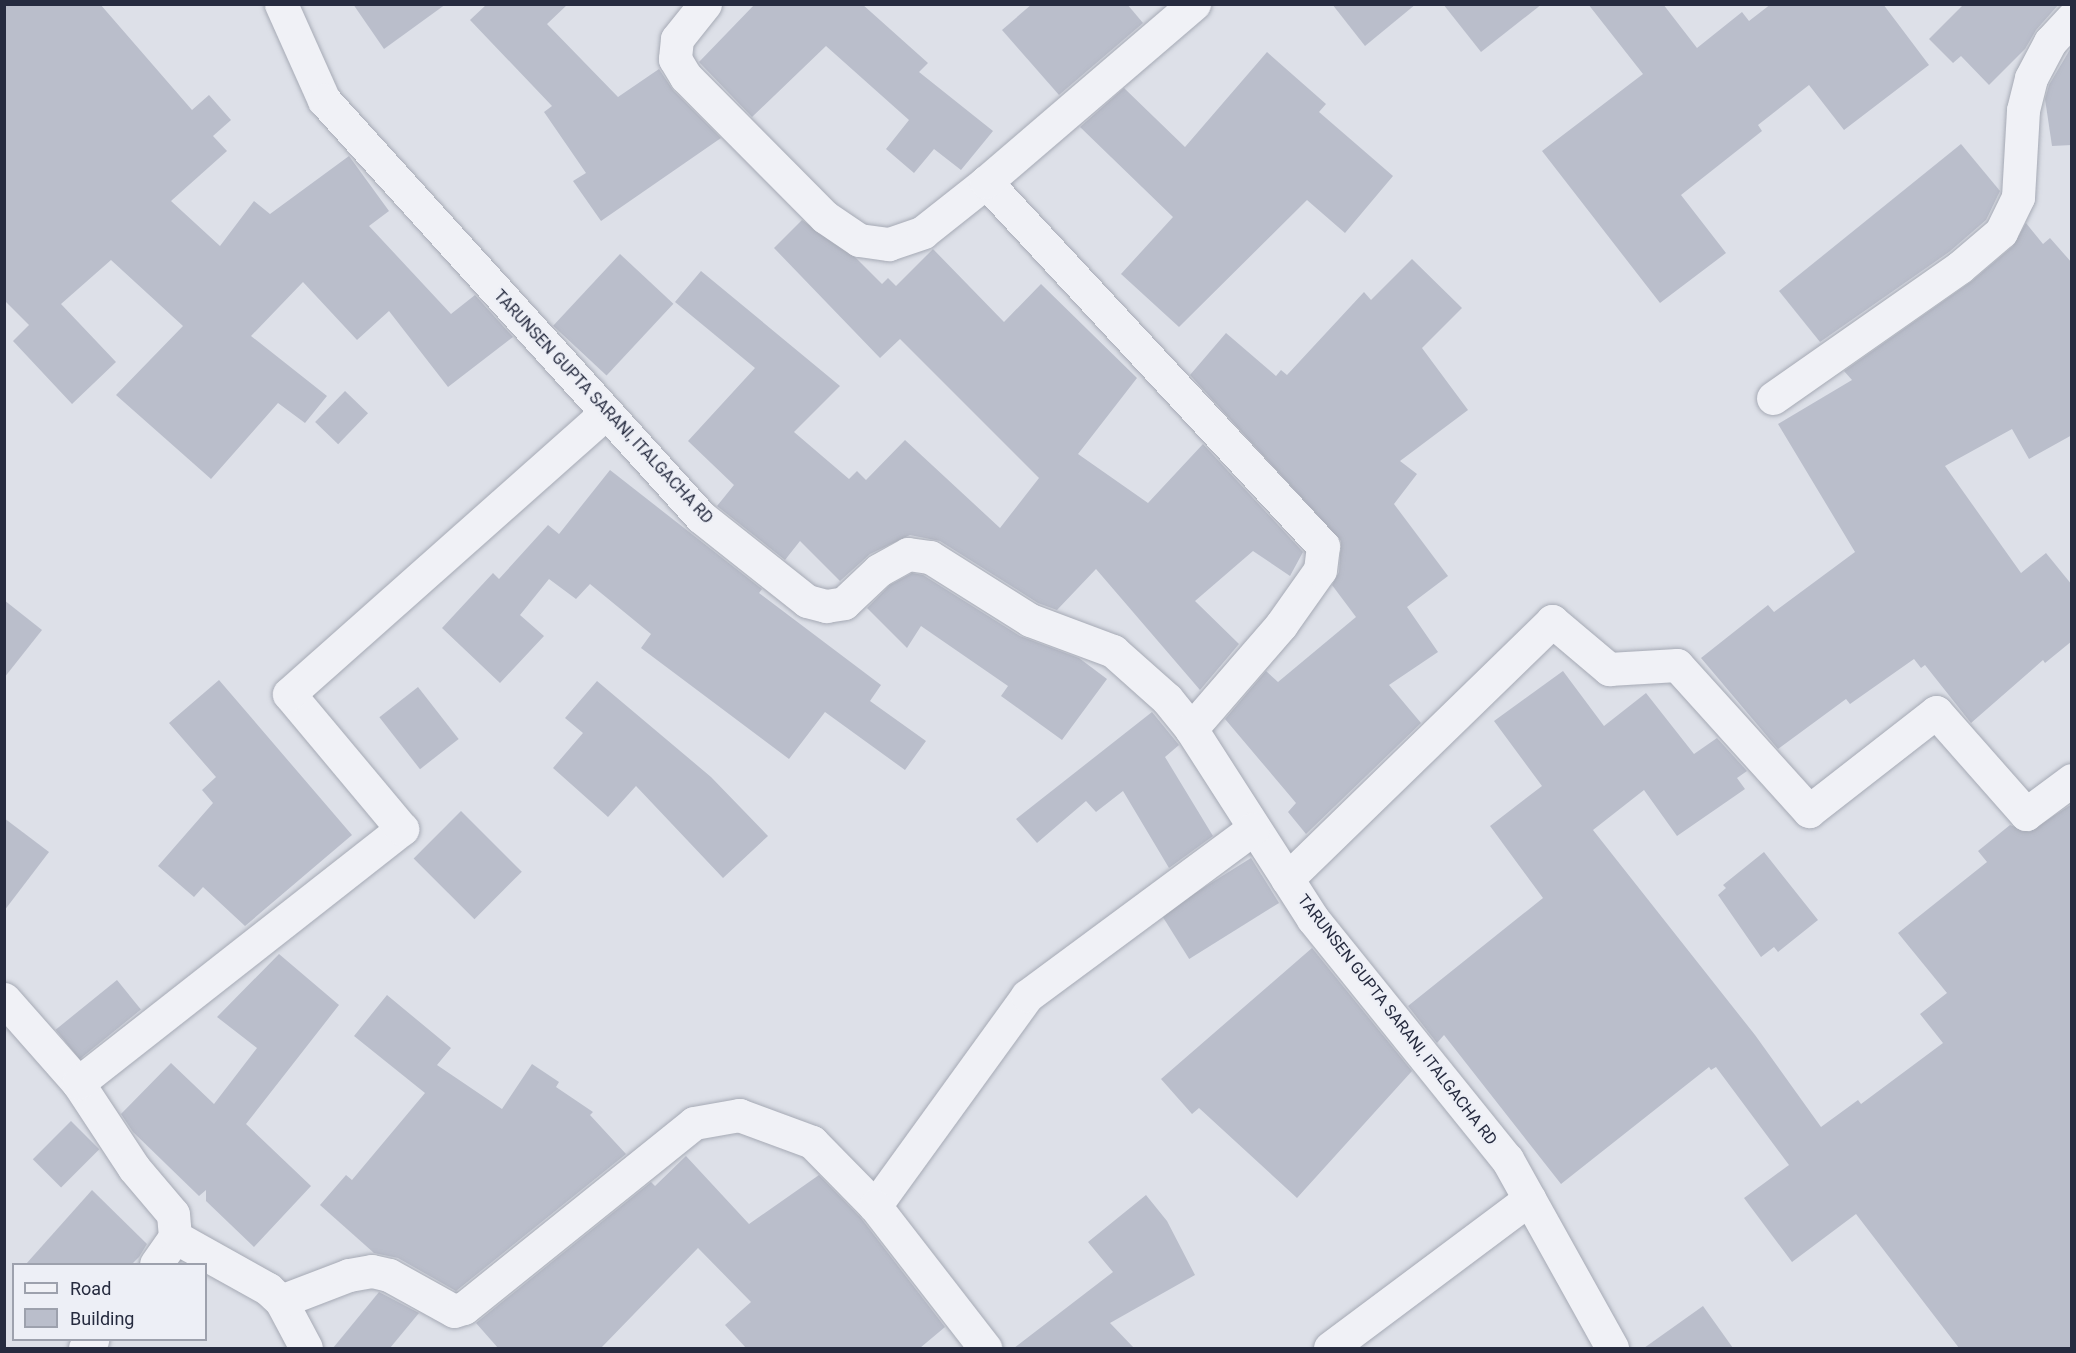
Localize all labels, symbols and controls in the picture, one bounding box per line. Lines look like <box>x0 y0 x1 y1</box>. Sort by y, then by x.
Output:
street label: TARUNSEN GUPTA SARANI, ITALGACHA RD <box>489 286 717 528</box>
street label: TARUNSEN GUPTA SARANI, ITALGACHA RD <box>1293 891 1501 1149</box>
legend <box>12 1263 207 1341</box>
text: Road <box>70 1278 111 1299</box>
text: Building <box>70 1308 134 1329</box>

